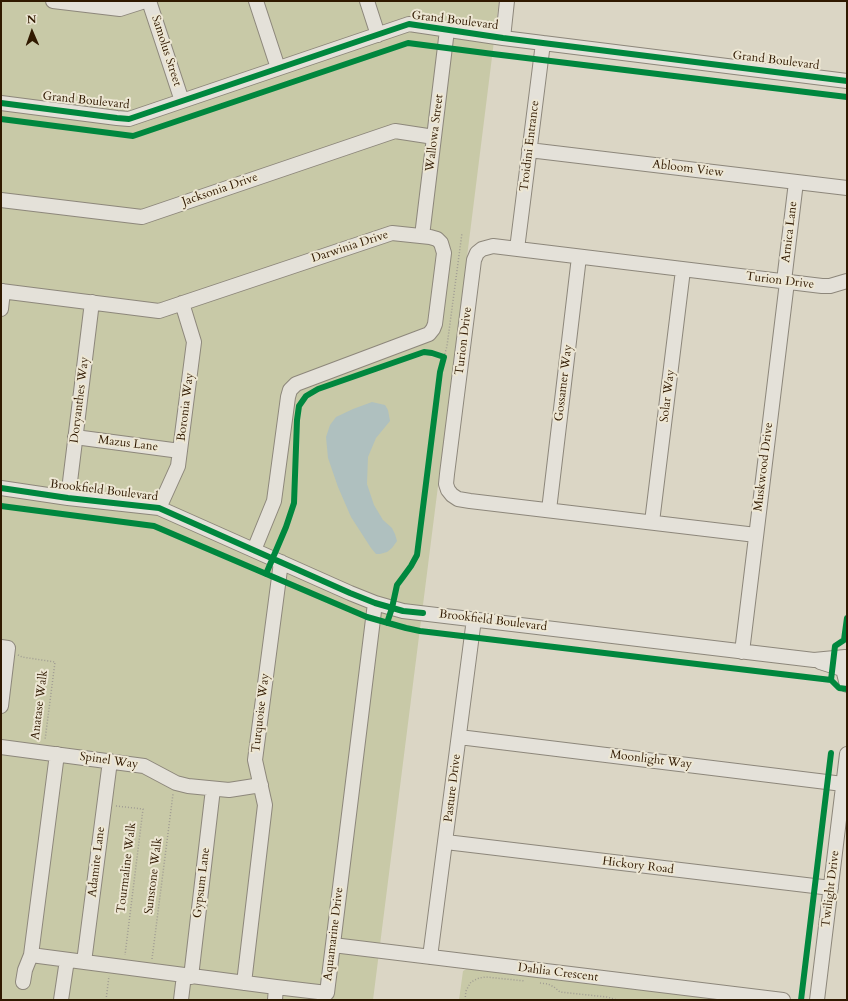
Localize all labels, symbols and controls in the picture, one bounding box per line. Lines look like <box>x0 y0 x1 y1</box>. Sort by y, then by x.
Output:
street label: Grand Boulevard <box>411 9 499 33</box>
north arrow <box>12 12 52 52</box>
text: N <box>27 12 37 27</box>
street label: Samolus Street <box>148 14 184 88</box>
street label: Grand Boulevard <box>732 49 820 73</box>
street label: Grand Boulevard <box>42 89 130 113</box>
street label: Wallowa Street <box>423 93 447 173</box>
street label: Troidini Entrance <box>517 100 543 192</box>
street label: Abloom View <box>652 157 724 181</box>
street label: Jacksonia Drive <box>180 170 260 210</box>
street label: Arnica Lane <box>779 200 801 264</box>
street label: Darwinia Drive <box>310 228 390 266</box>
street label: Turion Drive <box>745 270 815 292</box>
street label: Turion Drive <box>453 306 475 376</box>
street label: Gossamer Way <box>552 344 576 422</box>
street label: Doryanthes Way <box>68 356 92 444</box>
street label: Solar Way <box>658 369 678 423</box>
street label: Boronia Way <box>175 372 197 442</box>
street label: Muskwood Drive <box>751 422 777 512</box>
street label: Mazus Lane <box>97 433 159 455</box>
street label: Brookfield Boulevard <box>49 477 159 505</box>
street label: Brookfield Boulevard <box>438 607 548 635</box>
street label: Anatase Walk <box>29 669 51 741</box>
street label: Turquoise Way <box>249 672 273 754</box>
street label: Moonlight Way <box>609 748 693 772</box>
street label: Spinel Way <box>79 750 139 772</box>
street label: Pasture Drive <box>442 753 464 823</box>
street label: Tourmaline Walk <box>114 822 140 914</box>
street label: Adamite Lane <box>86 826 108 898</box>
street label: Sunstone Walk <box>142 837 166 915</box>
street label: Gypsum Lane <box>191 847 213 919</box>
street label: Twilight Drive <box>819 850 843 928</box>
street label: Hickory Road <box>601 854 675 878</box>
street label: Aquamarine Drive <box>321 886 347 982</box>
street label: Dahlia Crescent <box>517 961 599 985</box>

